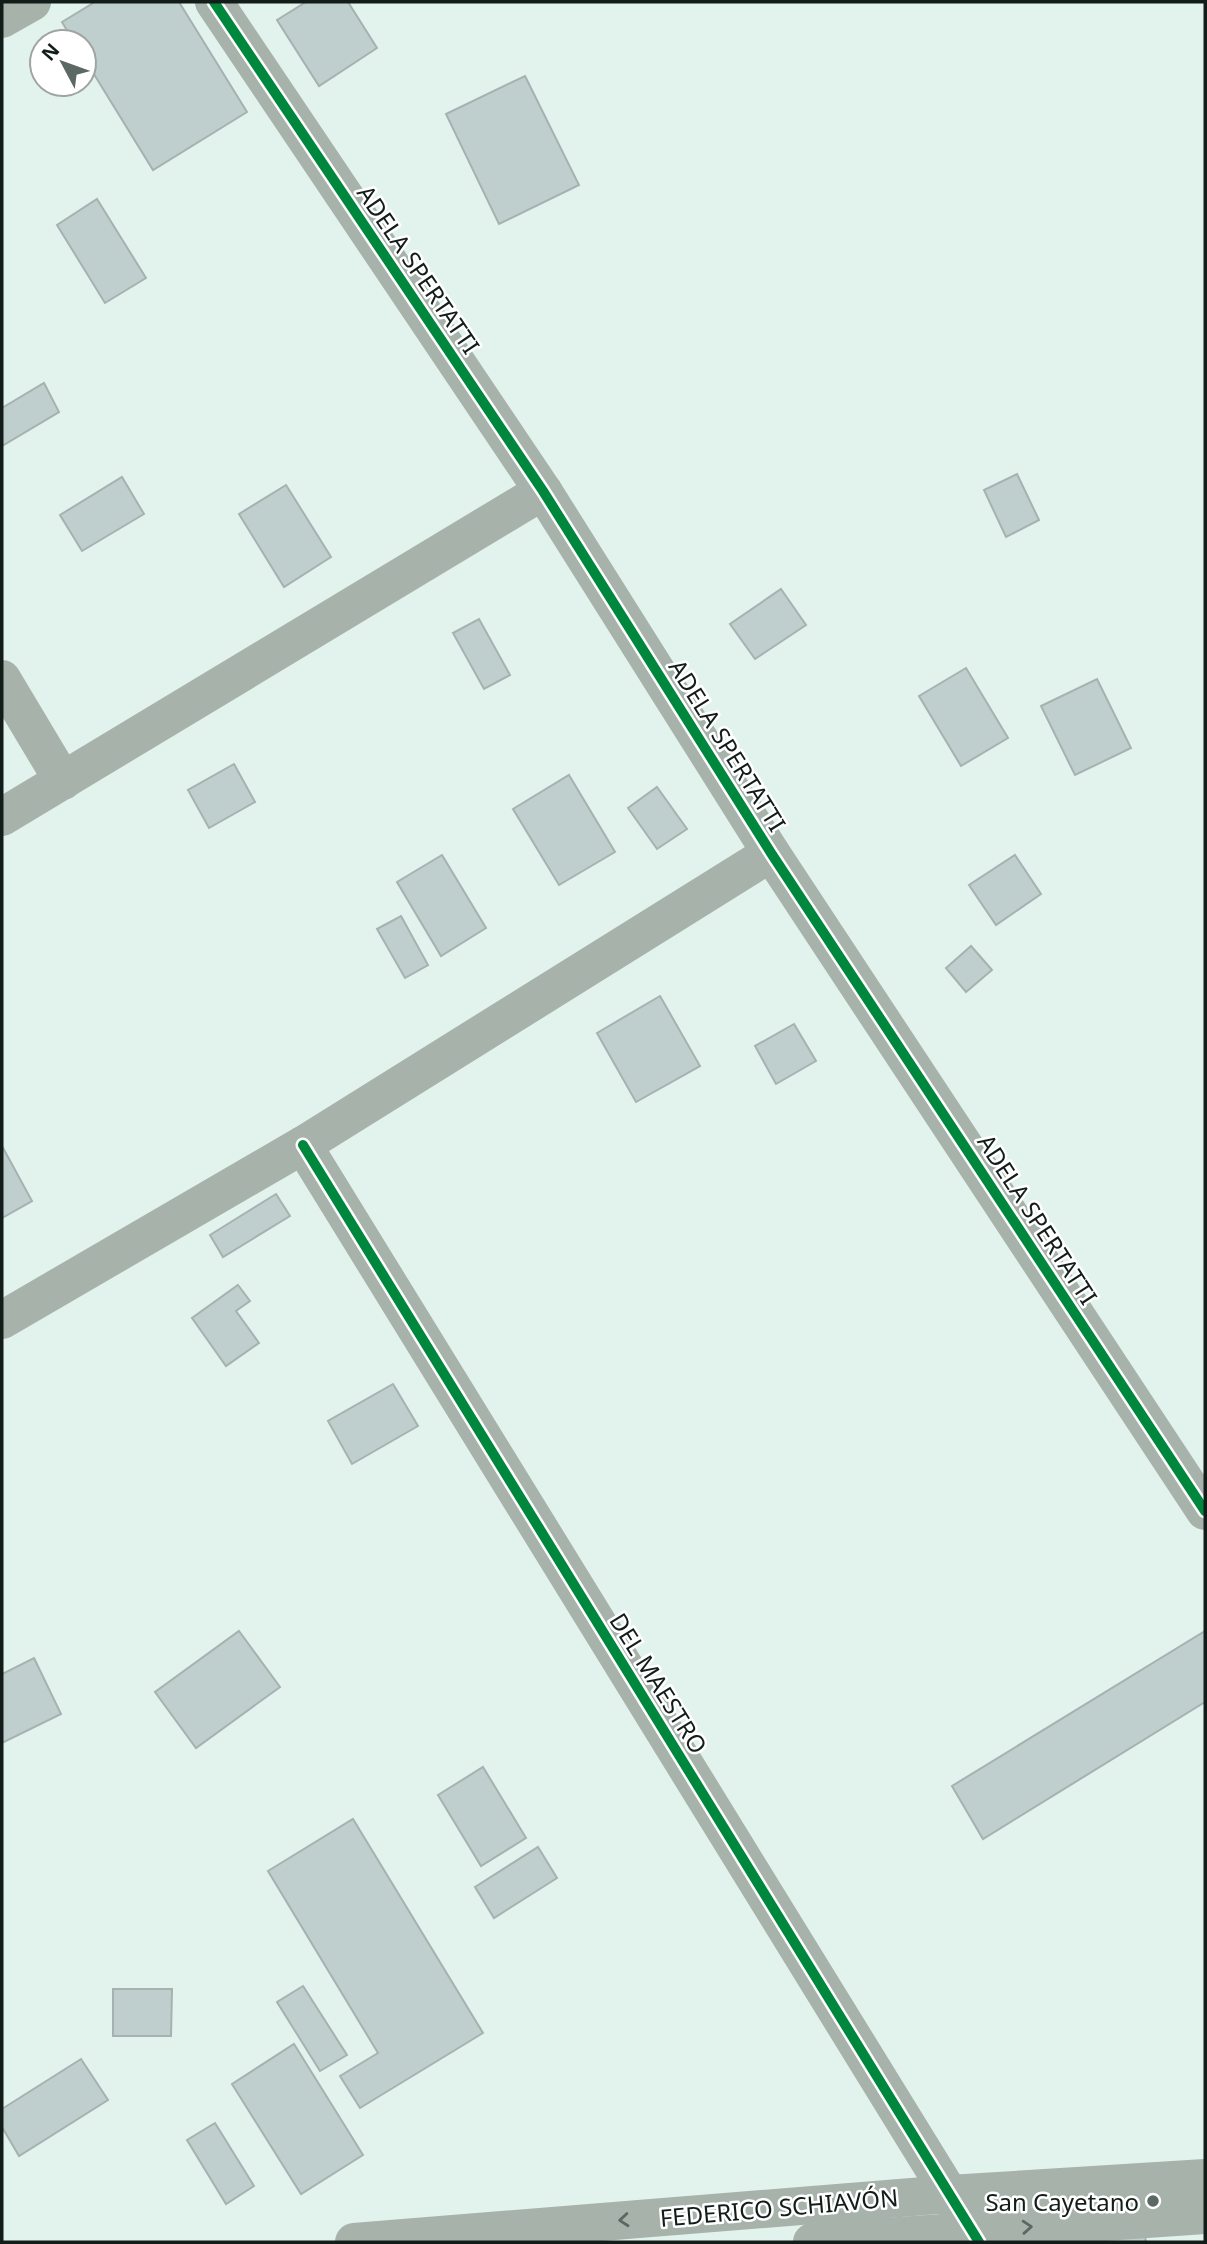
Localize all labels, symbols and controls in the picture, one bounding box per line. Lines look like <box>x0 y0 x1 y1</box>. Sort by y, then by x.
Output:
north arrow <box>28 28 98 98</box>
text: N <box>35 37 65 66</box>
street label: ADELA SPERTATTI <box>350 178 488 360</box>
street label: ADELA SPERTATTI <box>662 653 794 837</box>
street label: ADELA SPERTATTI <box>971 1127 1105 1311</box>
street label: DEL MAESTRO <box>603 1606 715 1760</box>
street label: FEDERICO SCHIAVÓN <box>658 2180 900 2234</box>
place label: San Cayetano <box>985 2185 1139 2218</box>
marker: San Cayetano <box>1145 2193 1161 2209</box>
one-way arrow <box>618 2212 629 2227</box>
one-way arrow <box>1022 2220 1033 2235</box>

